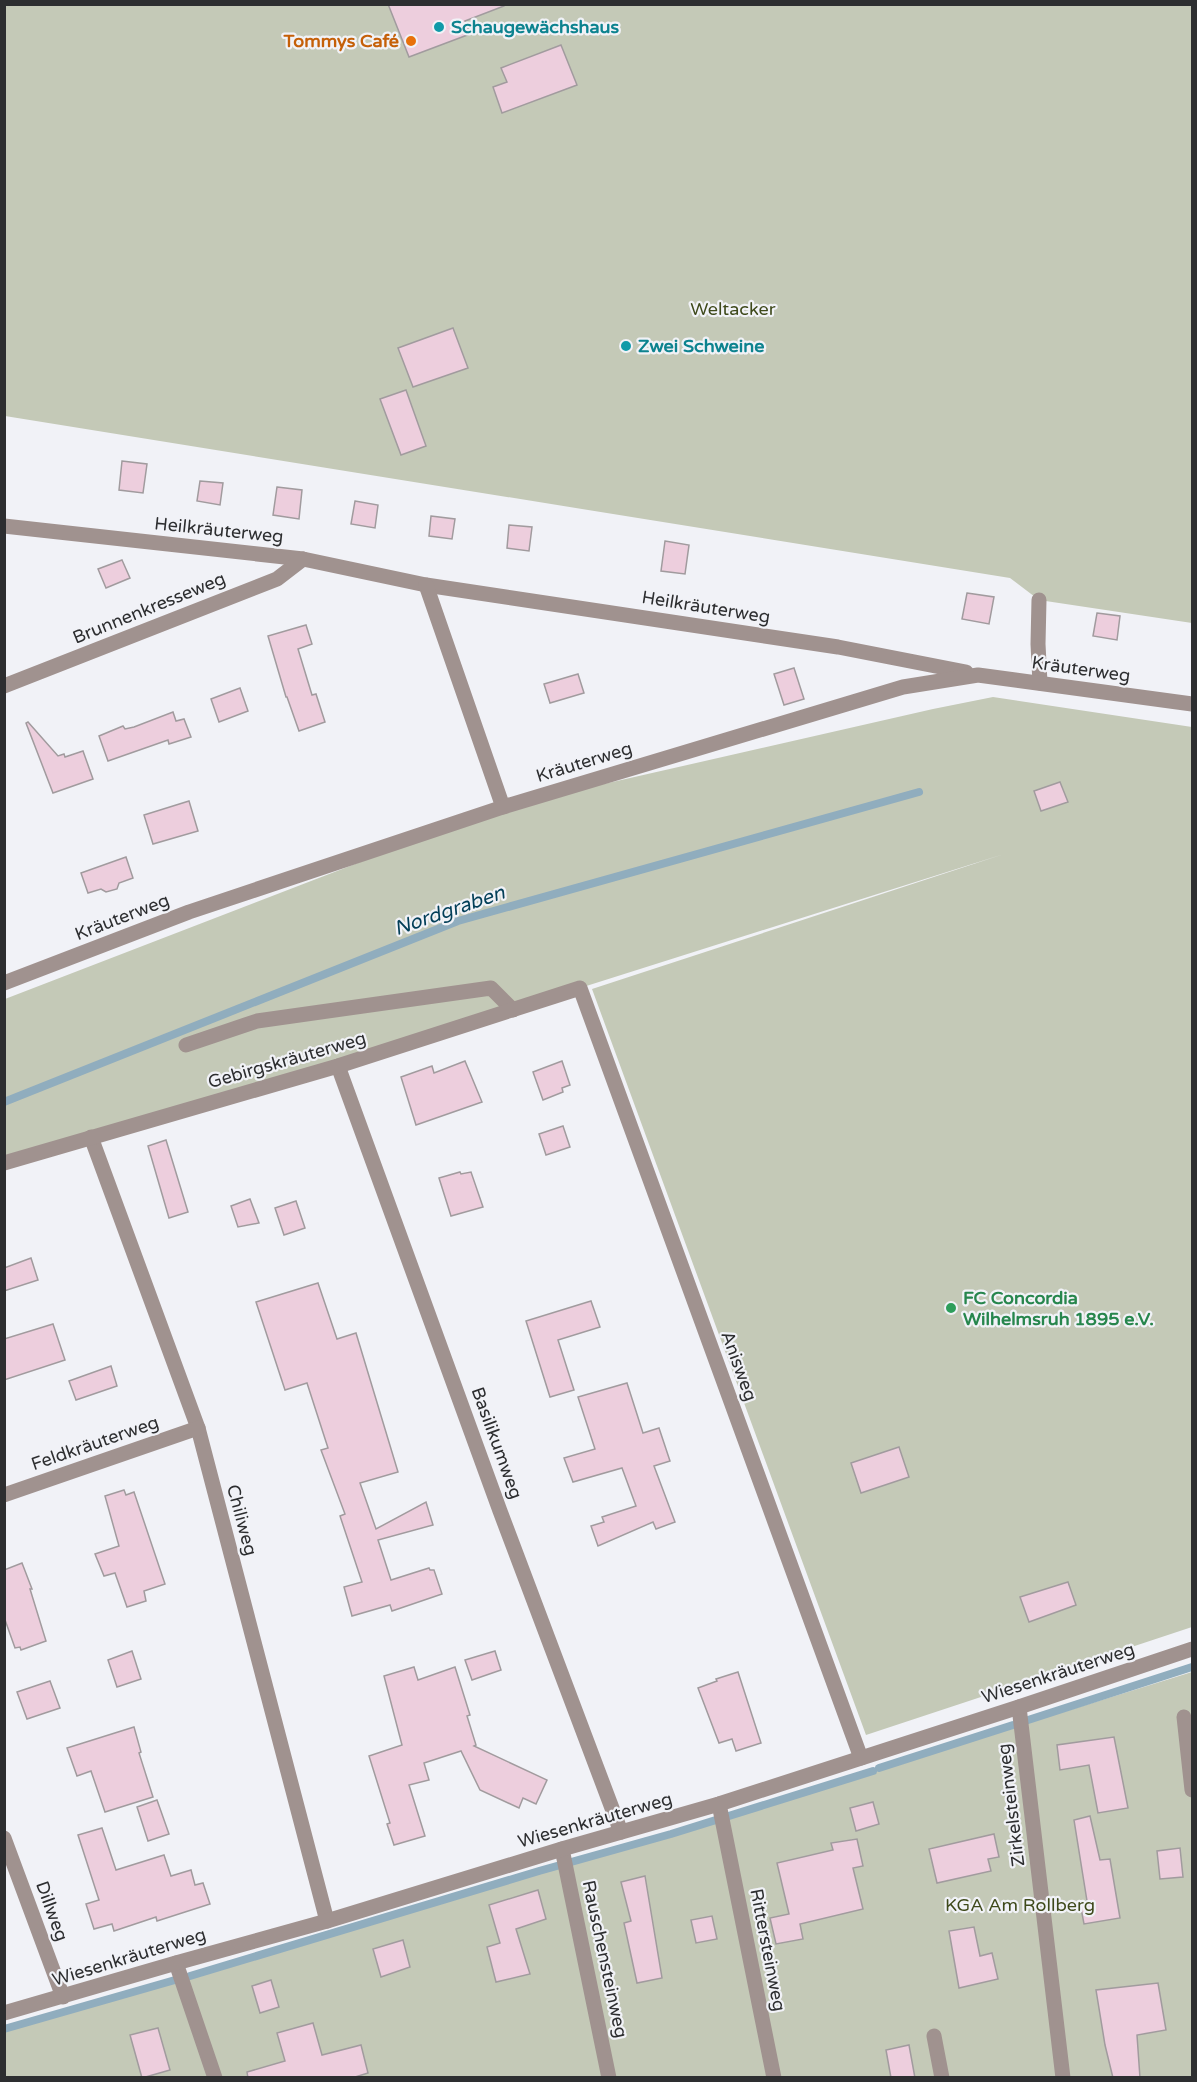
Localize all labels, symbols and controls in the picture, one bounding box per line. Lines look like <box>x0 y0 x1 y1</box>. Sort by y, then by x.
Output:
place label: Schaugewächshaus <box>451 16 620 38</box>
marker: Schaugewächshaus <box>432 20 446 34</box>
place label: Tommys Café <box>282 30 399 52</box>
marker: Tommys Café <box>404 34 418 48</box>
park label: Weltacker <box>690 298 776 320</box>
place label: Zwei Schweine <box>638 335 764 357</box>
marker: Zwei Schweine <box>619 339 633 353</box>
street label: Heilkräuterweg <box>153 512 285 548</box>
street label: Brunnenkresseweg <box>69 567 229 649</box>
street label: Heilkräuterweg <box>640 586 772 628</box>
street label: Kräuterweg <box>1030 651 1132 687</box>
street label: Kräuterweg <box>533 737 635 787</box>
water label: Nordgraben <box>391 881 509 941</box>
street label: Kräuterweg <box>72 889 172 945</box>
street label: Gebirgskräuterweg <box>205 1027 369 1093</box>
place label: FC Concordia Wilhelmsruh 1895 e.V. <box>963 1287 1154 1330</box>
marker: FC Concordia Wilhelmsruh 1895 e.V. <box>944 1301 958 1315</box>
street label: Anisweg <box>716 1328 762 1404</box>
street label: Basilikumweg <box>467 1384 527 1502</box>
street label: Feldkräuterweg <box>28 1411 162 1475</box>
street label: Chiliweg <box>222 1482 262 1558</box>
street label: Wiesenkräuterweg <box>979 1638 1137 1708</box>
street label: Zirkelsteinweg <box>993 1742 1029 1868</box>
street label: Wiesenkräuterweg <box>515 1787 675 1853</box>
street label: Dillweg <box>31 1878 73 1944</box>
street label: Rauschensteinweg <box>578 1878 632 2040</box>
street label: Rittersteinweg <box>745 1887 791 2013</box>
park label: KGA Am Rollberg <box>945 1894 1095 1916</box>
street label: Wiesenkräuterweg <box>49 1923 209 1991</box>

